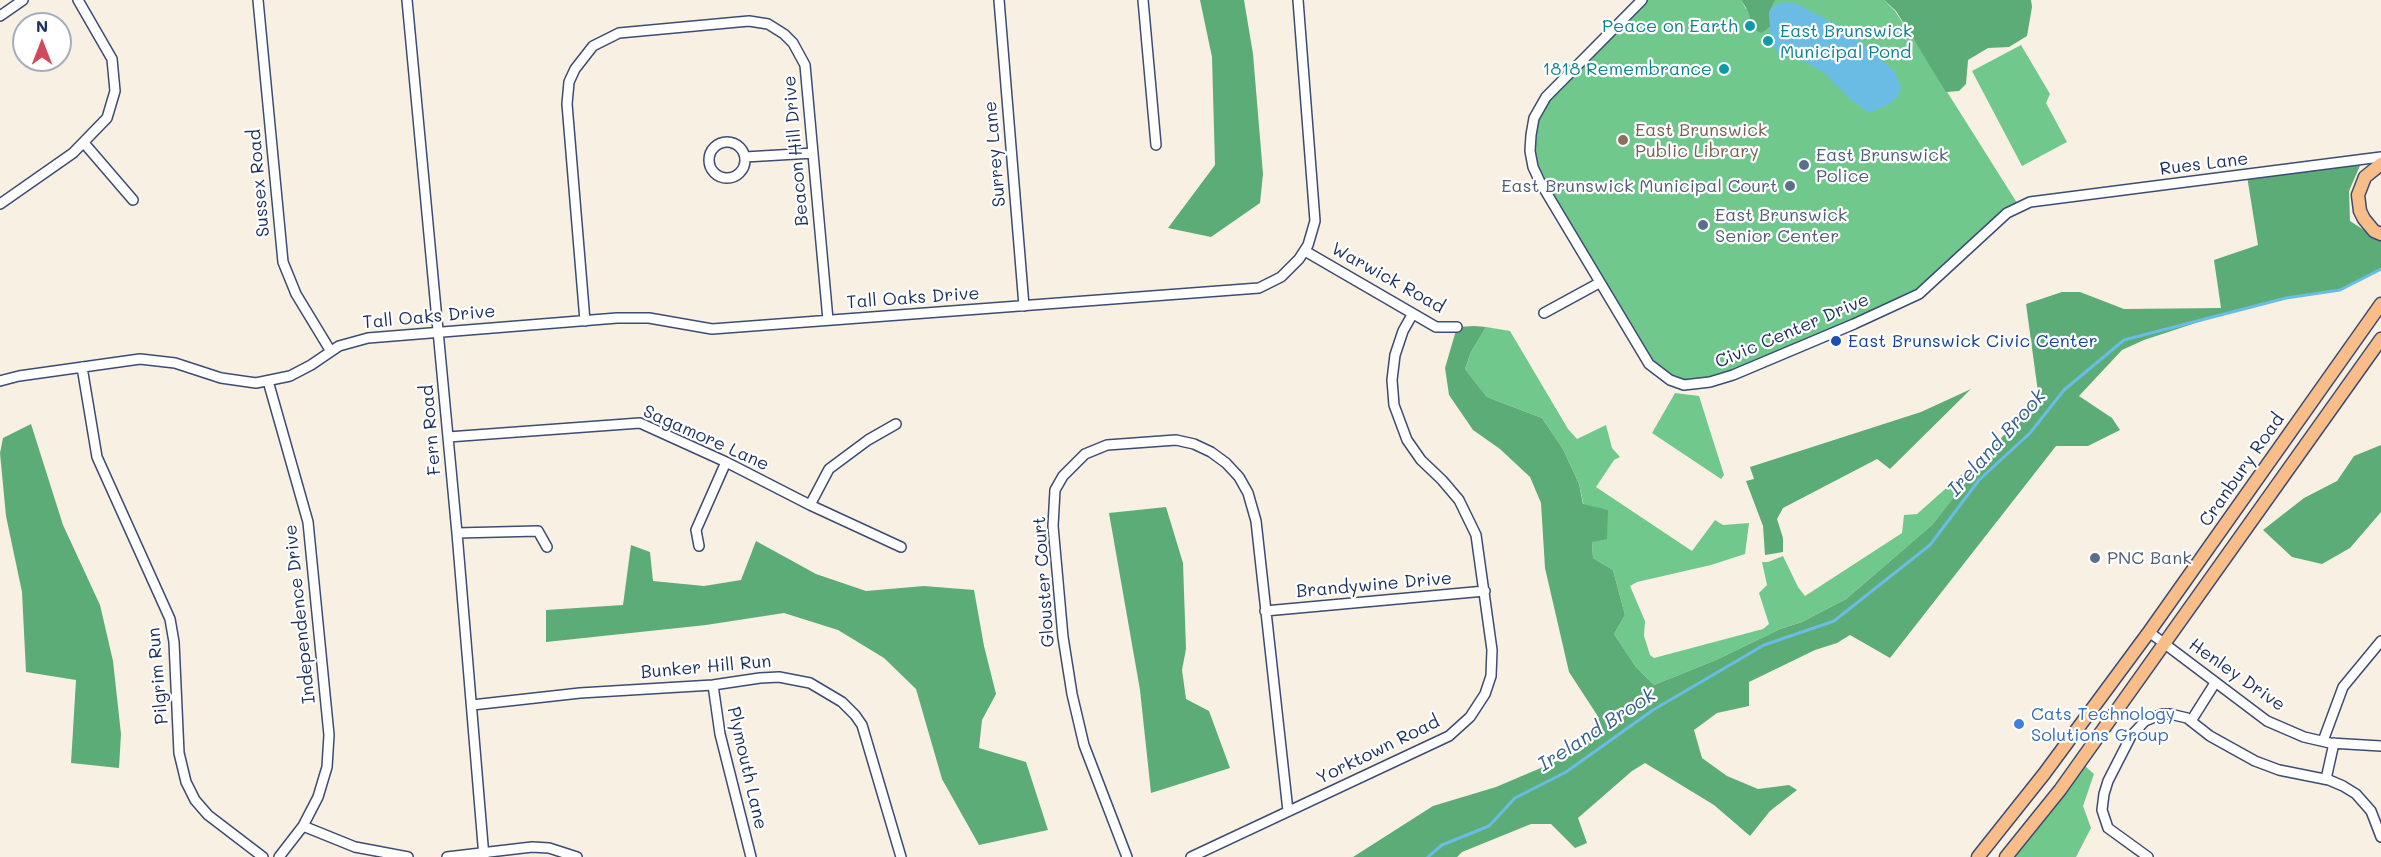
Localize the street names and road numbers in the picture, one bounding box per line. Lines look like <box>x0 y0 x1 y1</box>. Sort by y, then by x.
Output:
street label: Beacon Hill Drive <box>779 75 813 227</box>
street label: Surrey Lane <box>980 100 1010 208</box>
street label: Sussex Road <box>244 128 274 238</box>
street label: Rues Lane <box>2159 148 2249 180</box>
street label: Warwick Road <box>1328 238 1448 318</box>
street label: Tall Oaks Drive <box>846 283 980 313</box>
street label: Civic Center Drive <box>1712 289 1872 373</box>
street label: Tall Oaks Drive <box>362 300 496 334</box>
street label: Fern Road <box>416 384 446 476</box>
street label: Sagamore Lane <box>640 401 772 475</box>
street label: Cranbury Road <box>2195 409 2289 531</box>
street label: Glouster Court <box>1029 516 1059 648</box>
street label: Independence Drive <box>280 523 320 705</box>
street label: Brandywine Drive <box>1295 567 1453 603</box>
street label: Pilgrim Run <box>143 627 173 725</box>
street label: Henley Drive <box>2185 634 2289 716</box>
street label: Bunker Hill Run <box>640 651 772 683</box>
street label: Plymouth Lane <box>722 704 772 832</box>
street label: Yorktown Road <box>1313 711 1443 789</box>

